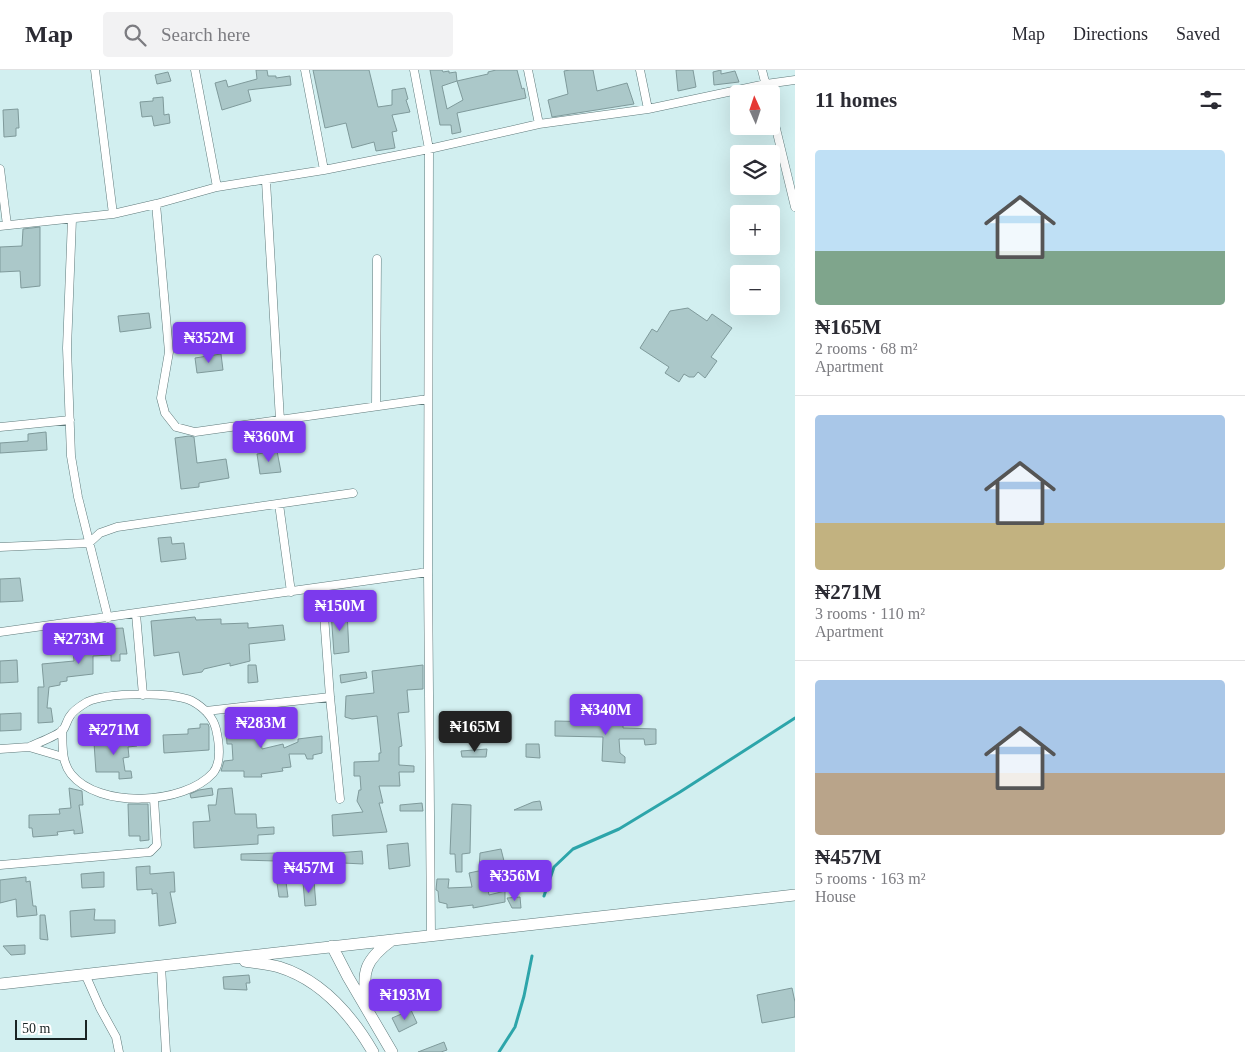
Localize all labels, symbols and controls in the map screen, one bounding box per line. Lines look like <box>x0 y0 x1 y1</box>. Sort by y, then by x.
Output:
search box <box>103 12 453 57</box>
text: Map <box>25 21 73 47</box>
icon: search <box>121 21 149 49</box>
text: Search here <box>161 24 250 45</box>
text: Map <box>1012 24 1045 44</box>
text: Directions <box>1073 24 1148 44</box>
text: Saved <box>1176 24 1220 44</box>
north arrow <box>730 85 780 135</box>
map controls <box>730 85 780 315</box>
icon: filters <box>1197 86 1225 114</box>
text: 11 homes <box>815 88 897 112</box>
button: layers <box>730 145 780 195</box>
icon: home <box>975 182 1065 272</box>
button: + <box>730 205 780 255</box>
button: − <box>730 265 780 315</box>
text: ₦165M <box>815 315 882 339</box>
pin: ₦352M <box>174 322 244 364</box>
text: ₦352M <box>184 329 234 346</box>
text: 2 rooms · 68 m² <box>815 340 918 357</box>
text: Apartment <box>815 358 883 375</box>
pin: ₦360M <box>234 420 304 463</box>
text: ₦360M <box>244 428 294 445</box>
icon: home <box>975 448 1065 538</box>
text: ₦271M <box>815 580 882 604</box>
pin: ₦150M <box>305 590 375 632</box>
text: ₦150M <box>315 597 365 614</box>
text: 3 rooms · 110 m² <box>815 605 925 622</box>
pin: ₦273M <box>44 622 114 665</box>
text: Apartment <box>815 623 883 640</box>
text: ₦273M <box>54 630 104 647</box>
pin: ₦340M <box>571 694 641 736</box>
text: ₦340M <box>581 701 631 718</box>
pin: ₦283M <box>226 706 296 749</box>
pin: ₦165M <box>440 710 510 753</box>
icon: home <box>975 713 1065 803</box>
pin: ₦271M <box>79 714 149 756</box>
text: ₦283M <box>236 714 286 731</box>
text: ₦165M <box>450 718 500 735</box>
text: ₦271M <box>89 721 139 738</box>
text: ₦457M <box>815 845 882 869</box>
pin: ₦457M <box>274 852 344 894</box>
text: ₦457M <box>284 859 334 876</box>
pin: ₦356M <box>480 860 550 902</box>
text: ₦356M <box>490 867 540 884</box>
text: 5 rooms · 163 m² <box>815 870 926 887</box>
text: House <box>815 888 856 905</box>
pin: ₦193M <box>370 978 440 1021</box>
text: ₦193M <box>380 986 430 1003</box>
scale bar <box>15 1017 88 1040</box>
text: 50 m <box>22 1021 50 1036</box>

